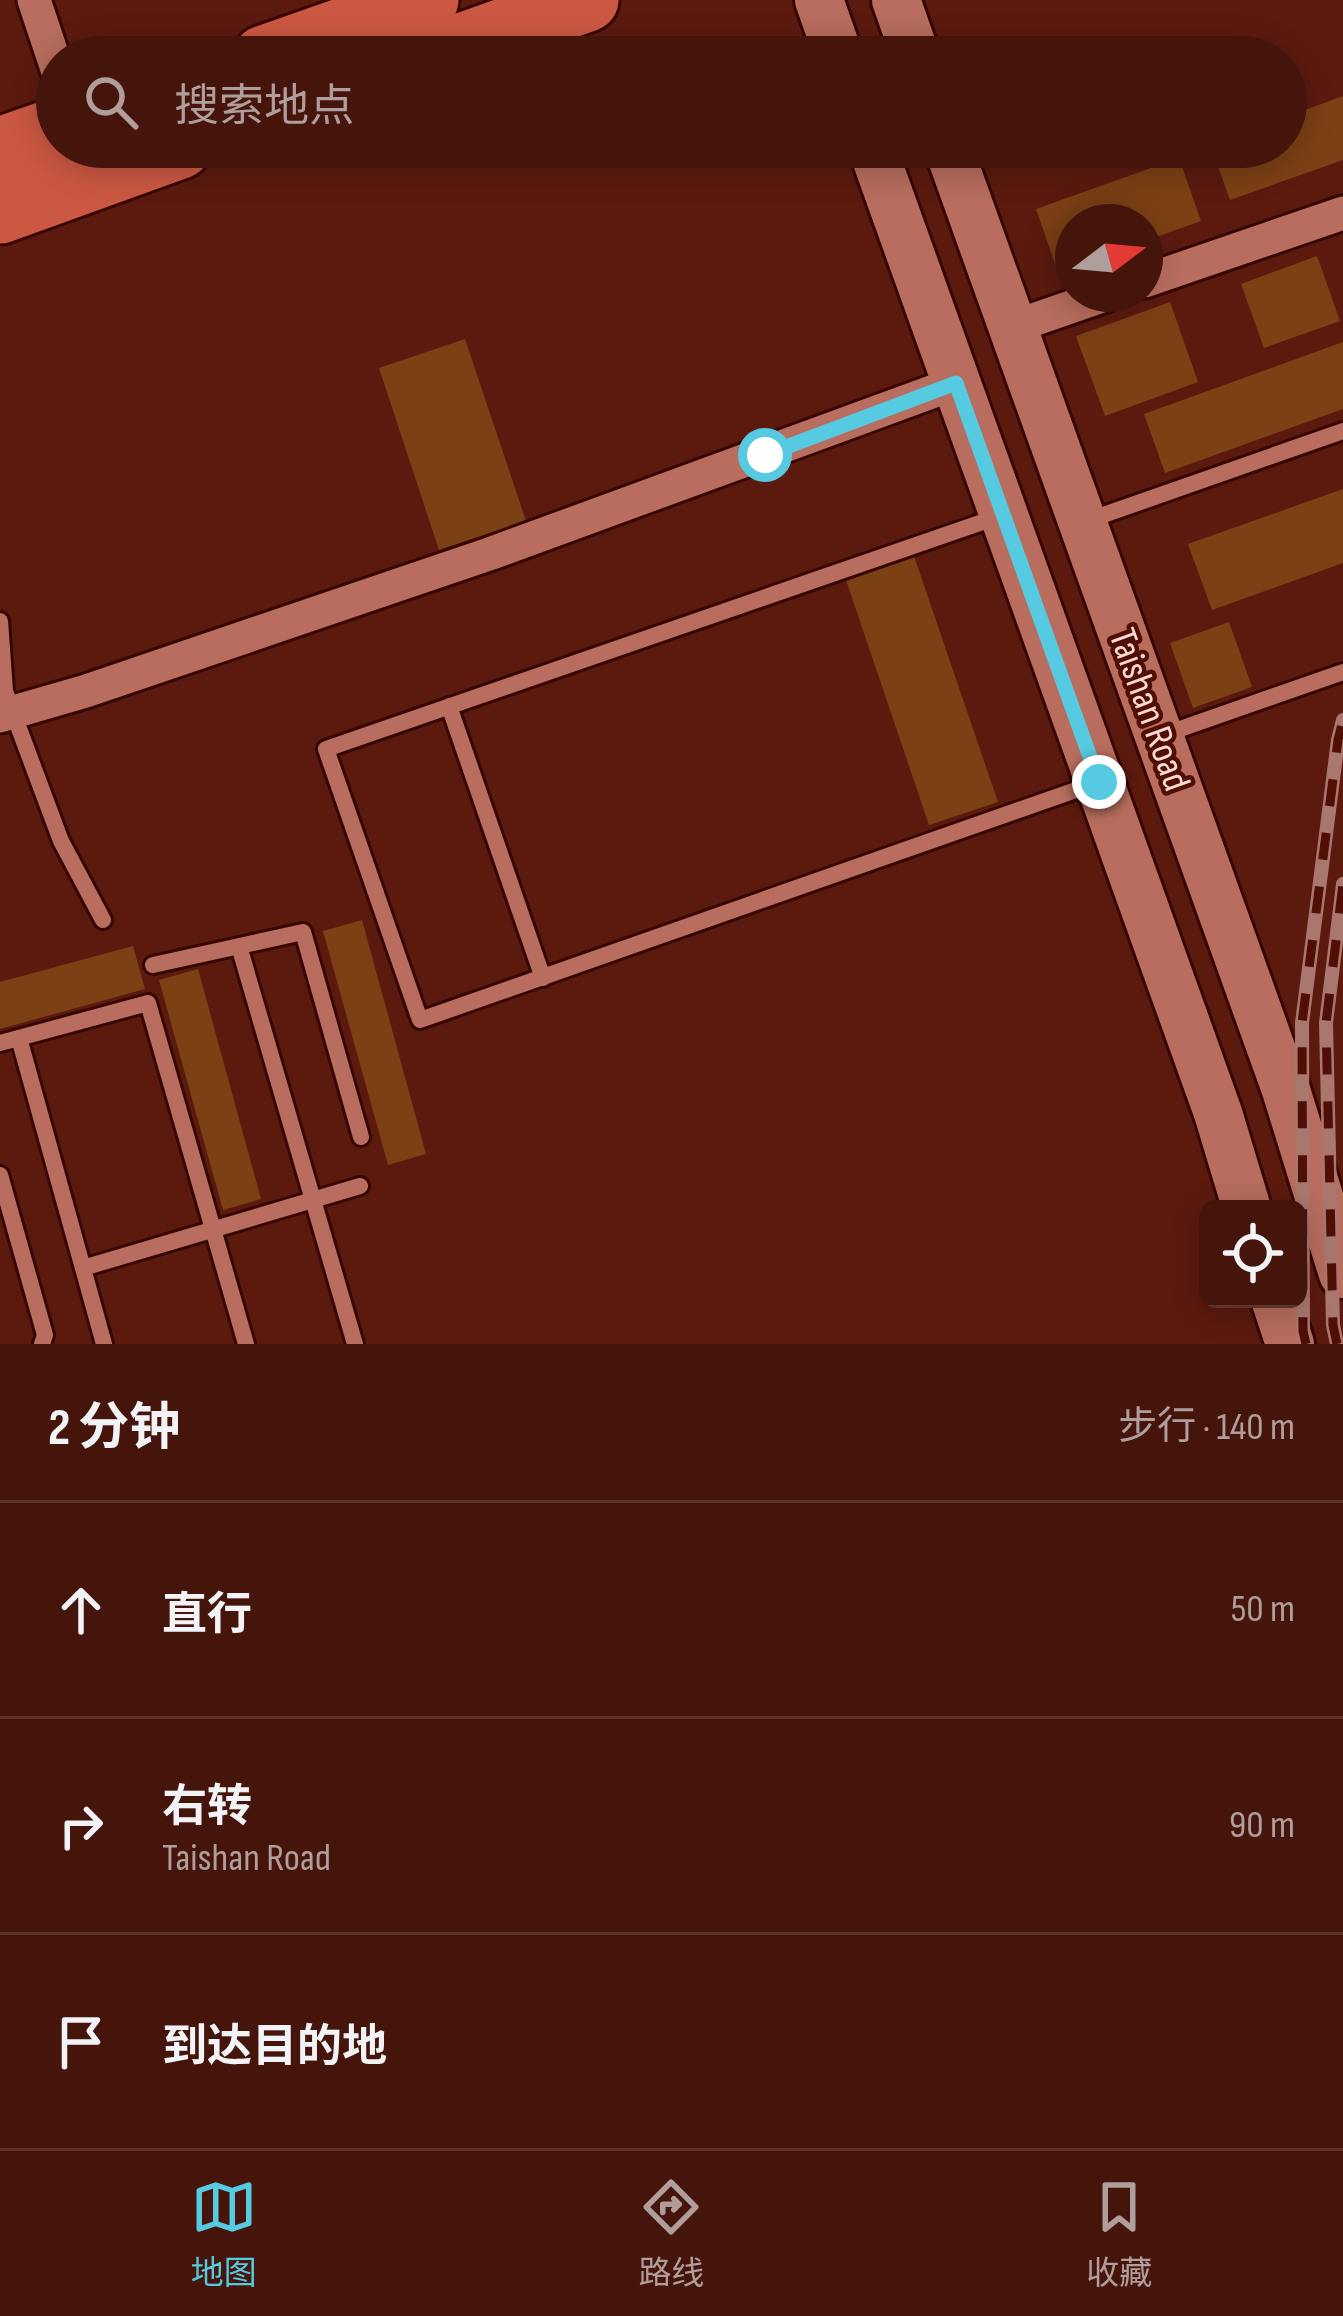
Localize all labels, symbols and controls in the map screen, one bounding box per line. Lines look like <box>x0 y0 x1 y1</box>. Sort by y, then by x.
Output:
search box <box>36 36 1307 168</box>
icon: search <box>78 69 144 135</box>
text: 搜索地点 <box>174 80 354 135</box>
north arrow <box>1055 204 1163 312</box>
route start <box>738 428 792 482</box>
street label: Taishan Road <box>1098 622 1200 797</box>
route end <box>1072 755 1126 809</box>
map controls <box>1199 1200 1307 1308</box>
button: locate <box>1199 1200 1307 1308</box>
text: 2 分钟 <box>48 1398 180 1459</box>
text: 步行 · 140 m <box>1118 1404 1295 1451</box>
icon: ahead <box>48 1577 114 1643</box>
text: 50 m <box>1231 1586 1295 1633</box>
text: 直行 <box>162 1588 252 1643</box>
text: 右转 <box>162 1780 252 1835</box>
icon: right <box>48 1793 114 1859</box>
text: 90 m <box>1229 1802 1295 1849</box>
text: Taishan Road <box>162 1835 331 1882</box>
icon: arrive <box>48 2009 114 2075</box>
text: 到达目的地 <box>162 2020 387 2075</box>
tab: 地图 <box>191 2174 257 2294</box>
tab: 路线 <box>638 2174 704 2294</box>
tab: 收藏 <box>1086 2174 1152 2294</box>

